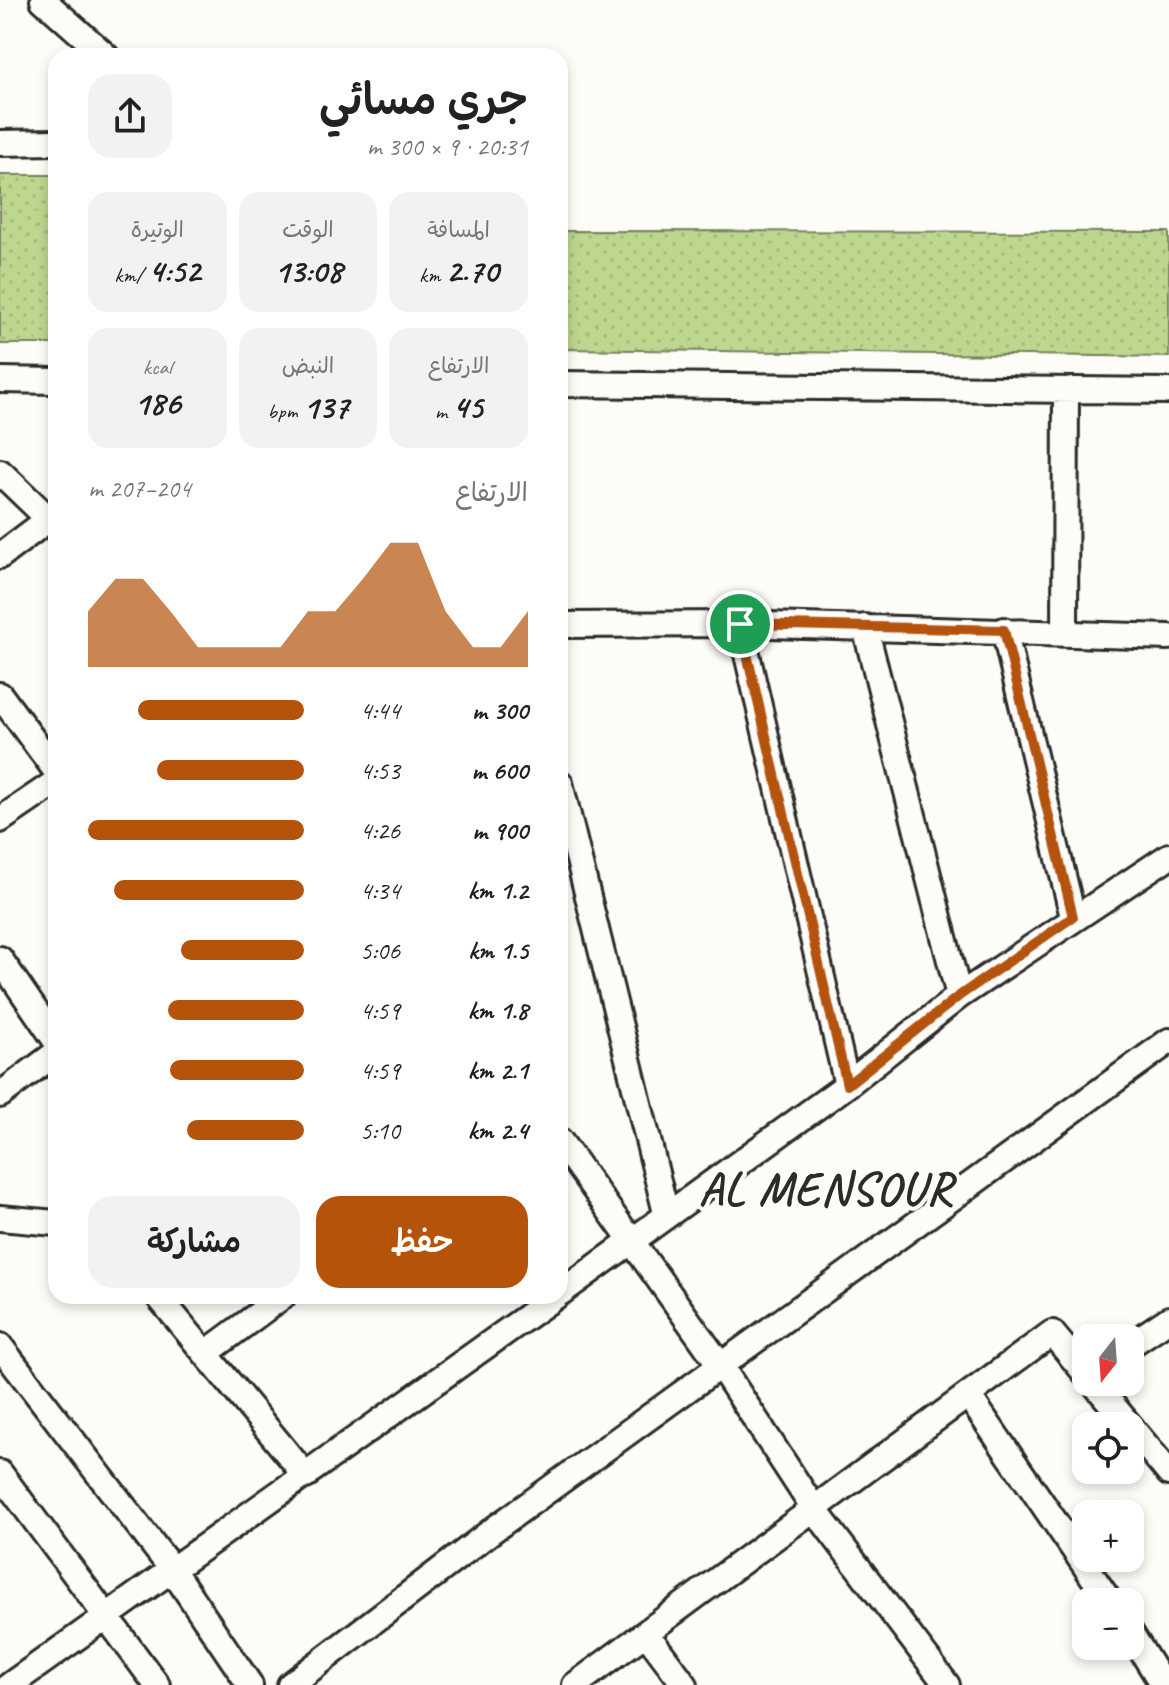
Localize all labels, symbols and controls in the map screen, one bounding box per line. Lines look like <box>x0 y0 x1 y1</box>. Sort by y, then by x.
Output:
text: جري مسائي <box>319 72 528 127</box>
button: share <box>88 74 172 158</box>
text: 20:31 · 9 × 300 m <box>367 130 528 163</box>
text: الوتيرة <box>131 216 184 244</box>
text: الوقت <box>282 216 334 244</box>
text: المسافة <box>427 216 490 244</box>
text: 4:52 <box>148 249 200 292</box>
text: 13:08 <box>274 249 342 292</box>
text: 2.70 <box>446 249 498 292</box>
text: /km <box>114 261 148 289</box>
text: km <box>419 261 446 289</box>
text: النبض <box>282 352 334 380</box>
text: الارتفاع <box>428 352 490 380</box>
text: kcal <box>143 353 172 381</box>
text: 186 <box>134 381 181 424</box>
text: 137 <box>303 385 349 428</box>
text: 45 <box>452 385 483 428</box>
text: bpm <box>267 397 303 425</box>
text: m <box>435 397 452 425</box>
text: 204–207 m <box>88 472 191 505</box>
text: الارتفاع <box>455 476 528 509</box>
pin <box>706 590 774 658</box>
icon: arrive <box>718 602 762 646</box>
text: 4:44 <box>360 694 400 727</box>
text: 300 m <box>472 694 528 727</box>
text: 4:53 <box>360 754 400 787</box>
text: 600 m <box>471 754 528 787</box>
text: 4:26 <box>360 814 400 847</box>
text: 900 m <box>472 814 528 847</box>
text: 4:34 <box>360 874 400 907</box>
text: 1.2 km <box>468 874 528 907</box>
text: 5:06 <box>360 934 400 967</box>
text: 1.5 km <box>468 934 528 967</box>
text: 4:59 <box>360 994 400 1027</box>
text: 1.8 km <box>468 994 528 1027</box>
text: 4:59 <box>360 1054 400 1087</box>
text: 2.1 km <box>468 1054 528 1087</box>
text: 5:10 <box>360 1114 400 1147</box>
text: 2.4 km <box>468 1114 528 1147</box>
district label: AL MENSOUR <box>699 1160 957 1218</box>
button: مشاركة <box>88 1196 300 1288</box>
button: حفظ <box>316 1196 528 1288</box>
north arrow <box>1072 1324 1144 1396</box>
map controls <box>1072 1324 1144 1660</box>
button: locate <box>1072 1412 1144 1484</box>
button: + <box>1072 1500 1144 1572</box>
button: − <box>1072 1588 1144 1660</box>

